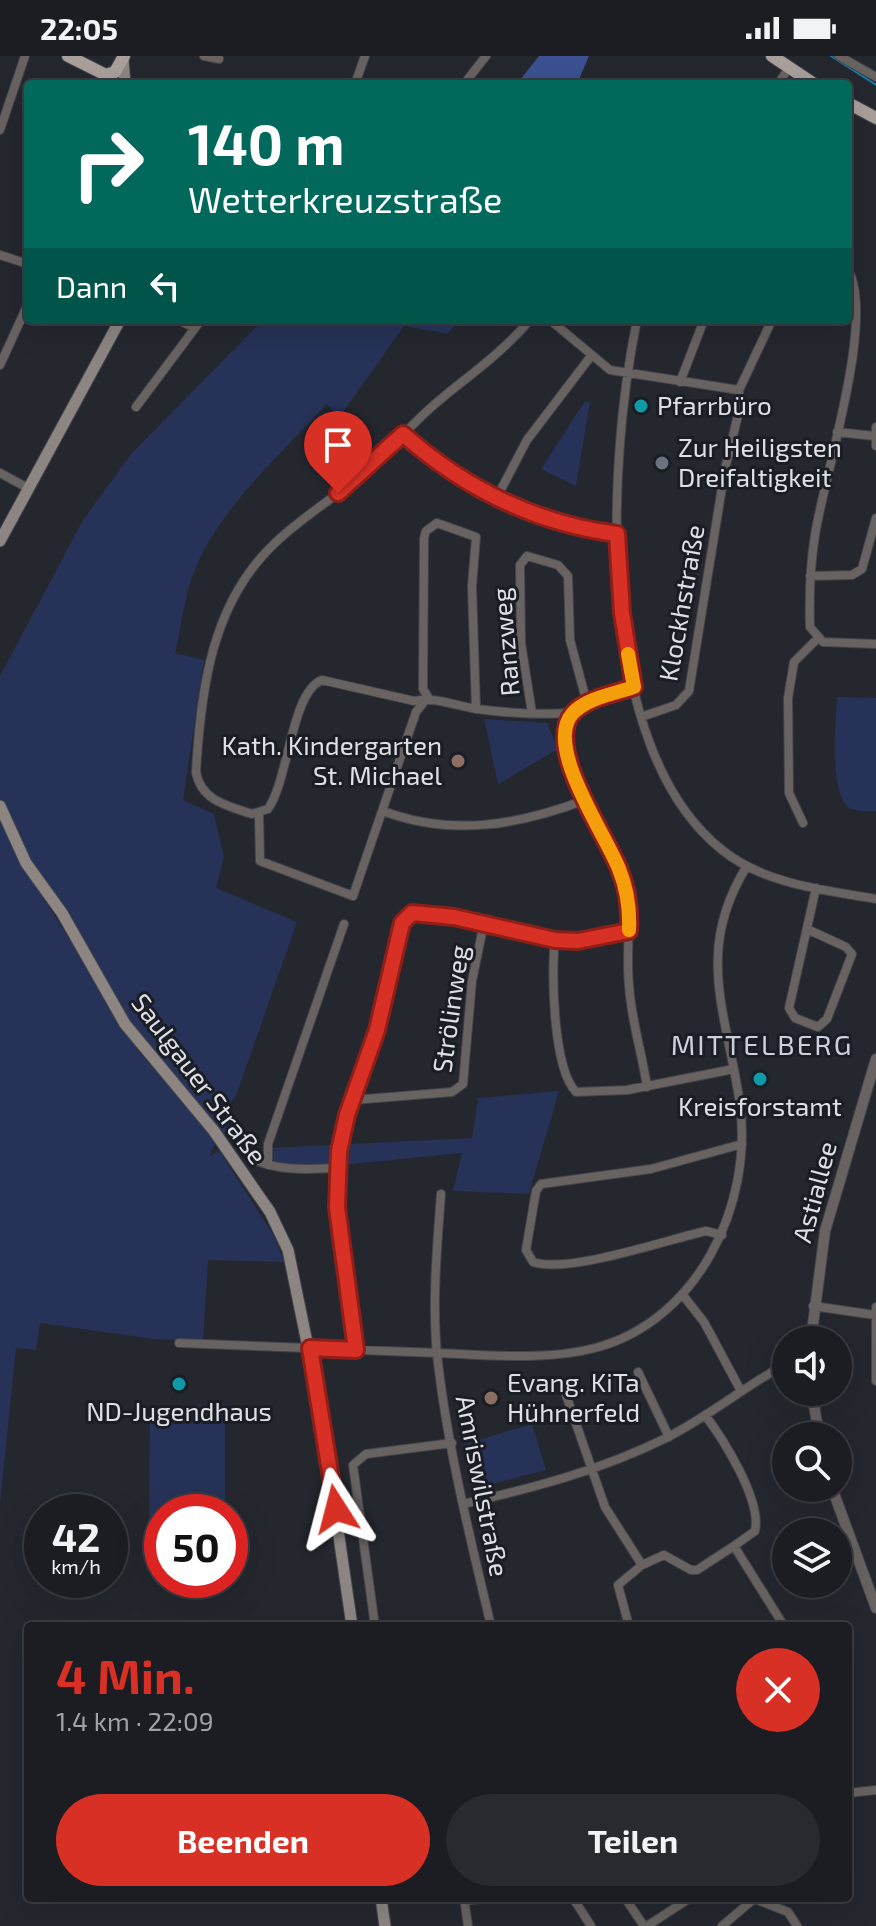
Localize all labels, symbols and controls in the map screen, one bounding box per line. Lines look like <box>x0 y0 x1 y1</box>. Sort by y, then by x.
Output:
text: 22:05 <box>40 10 118 46</box>
text: 140 m <box>188 109 345 176</box>
icon: right <box>56 112 160 216</box>
text: Wetterkreuzstraße <box>188 177 502 220</box>
icon: left <box>143 264 187 308</box>
text: Dann <box>56 268 127 304</box>
place label: Pfarrbüro <box>657 389 772 420</box>
marker: Pfarrbüro <box>632 397 650 415</box>
pin <box>304 411 372 493</box>
icon: arrive <box>316 423 360 467</box>
place label: Zur Heiligsten Dreifaltigkeit <box>678 431 842 492</box>
marker: Zur Heiligsten Dreifaltigkeit <box>653 454 671 472</box>
street label: Klockhstraße <box>652 522 710 683</box>
street label: Ranzweg <box>484 587 525 698</box>
place label: Kath. Kindergarten St. Michael <box>221 729 442 790</box>
marker: Kath. Kindergarten St. Michael <box>449 752 467 770</box>
street label: Strölinweg <box>425 943 474 1074</box>
street label: Saulgauer Straße <box>126 987 274 1169</box>
district label: MITTELBERG <box>671 1027 853 1061</box>
marker: Kreisforstamt <box>751 1070 769 1088</box>
place label: Kreisforstamt <box>678 1090 842 1121</box>
street label: Astiallee <box>785 1138 842 1246</box>
map controls <box>772 1326 852 1598</box>
button: sound <box>772 1326 852 1406</box>
place label: Evang. KiTa Hühnerfeld <box>507 1366 640 1427</box>
marker: ND-Jugendhaus <box>170 1375 188 1393</box>
marker: Evang. KiTa Hühnerfeld <box>482 1389 500 1407</box>
street label: Amriswilstraße <box>451 1392 516 1579</box>
place label: ND-Jugendhaus <box>86 1395 272 1426</box>
button: search <box>772 1422 852 1502</box>
position arrow <box>294 1467 378 1551</box>
speed limit sign: 50 <box>144 1494 248 1598</box>
text: 42 <box>52 1512 100 1560</box>
button: layers <box>772 1518 852 1598</box>
text: km/h <box>51 1554 101 1578</box>
text: 4 Min. <box>56 1646 195 1704</box>
button: close <box>736 1648 820 1732</box>
text: 1.4 km · 22:09 <box>56 1705 214 1736</box>
button: Beenden <box>56 1794 430 1886</box>
button: Teilen <box>446 1794 820 1886</box>

